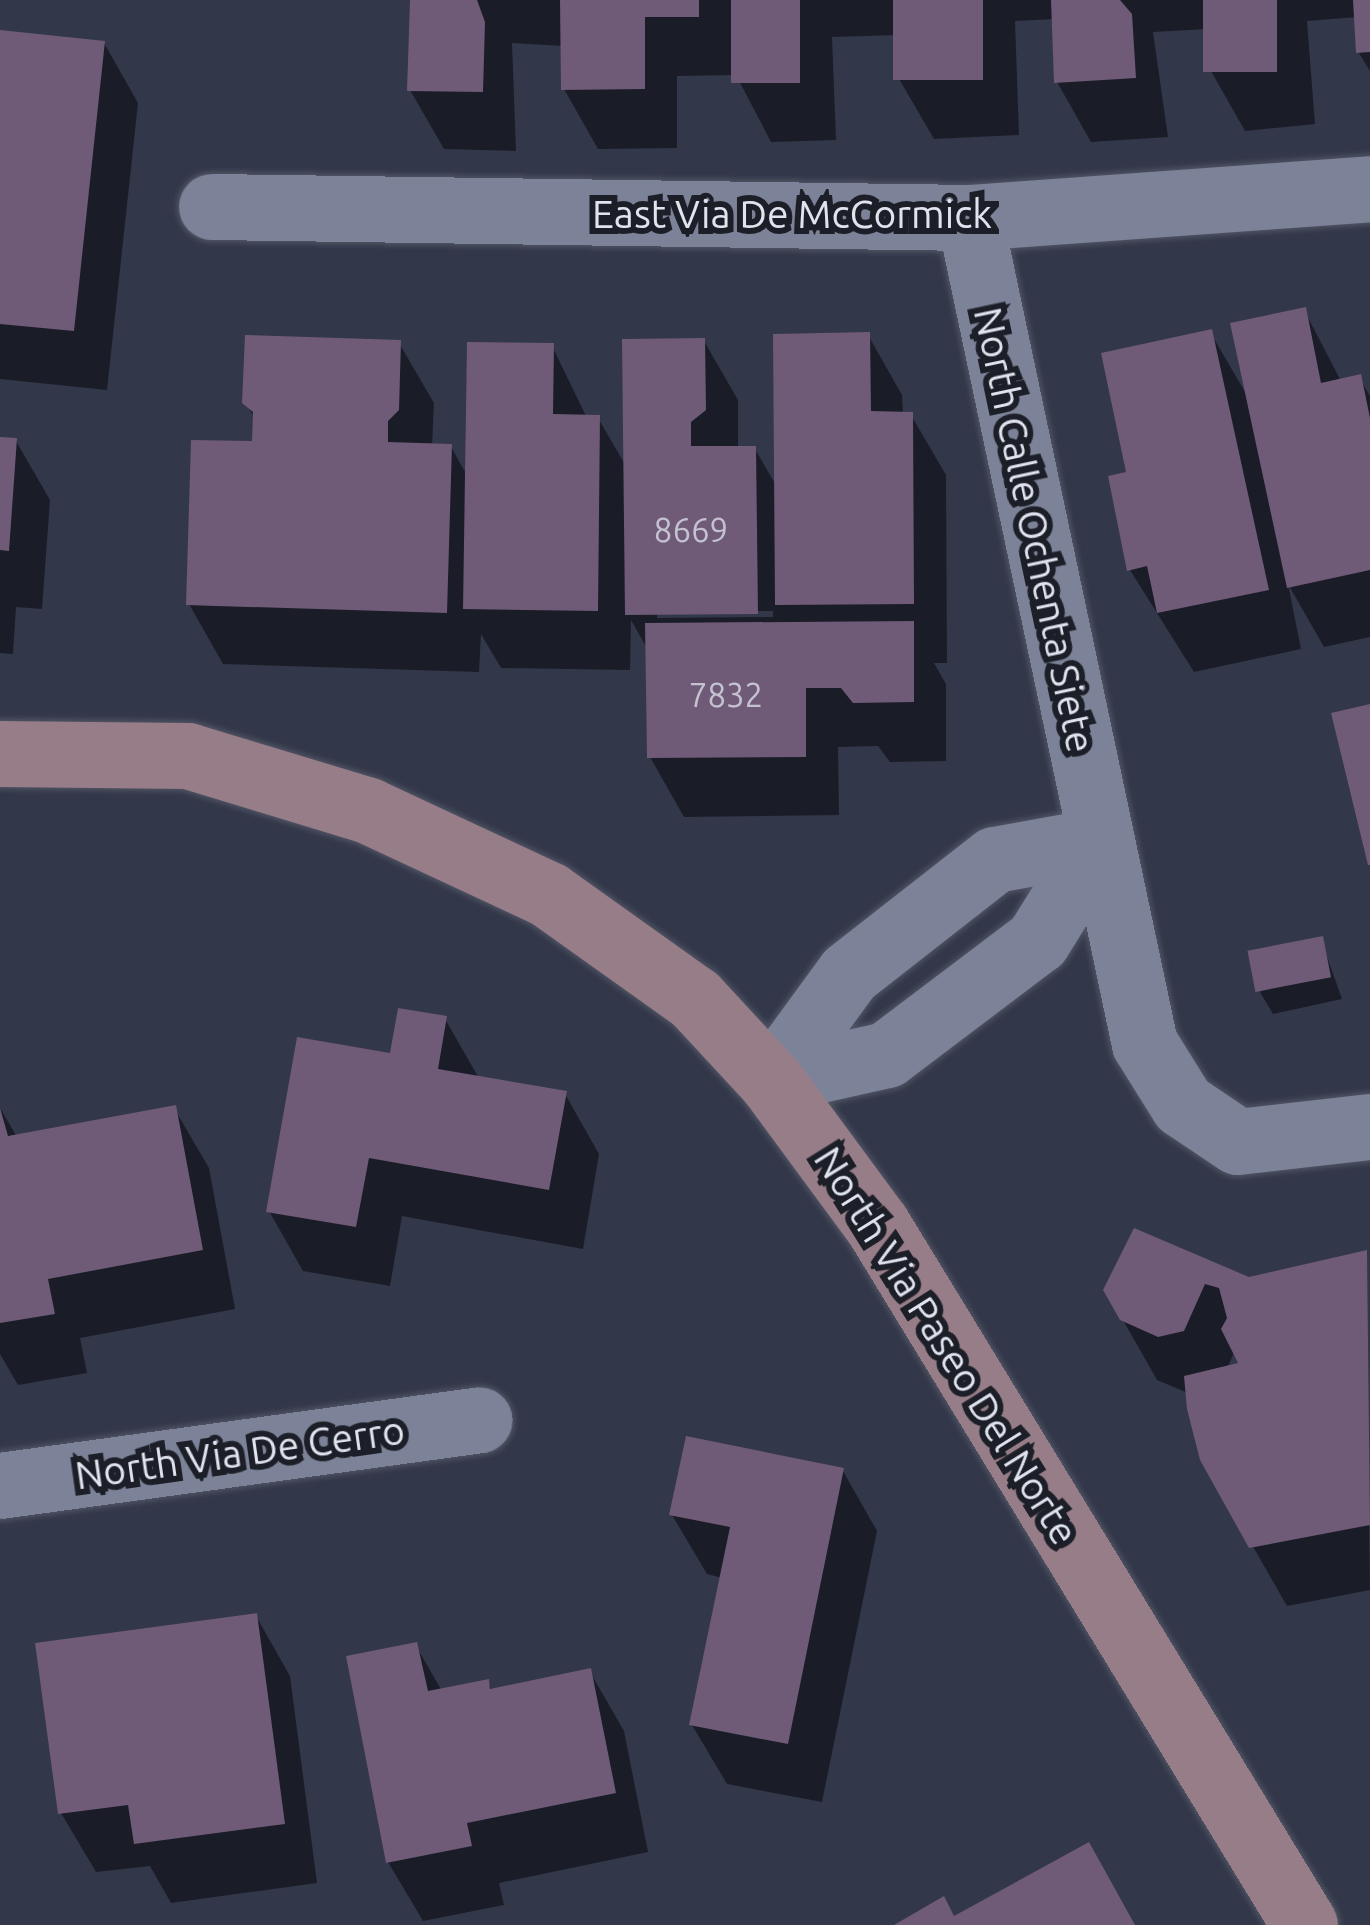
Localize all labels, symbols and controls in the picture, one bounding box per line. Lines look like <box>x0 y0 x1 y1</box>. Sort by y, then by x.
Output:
street label: East Via De McCormick <box>592 191 992 237</box>
street label: North Calle Ochenta Siete <box>964 303 1104 757</box>
house number: 8669 <box>654 510 728 550</box>
house number: 7832 <box>689 675 763 715</box>
street label: North Via Paseo Del Norte <box>804 1139 1088 1553</box>
street label: North Via De Cerro <box>72 1407 408 1499</box>

